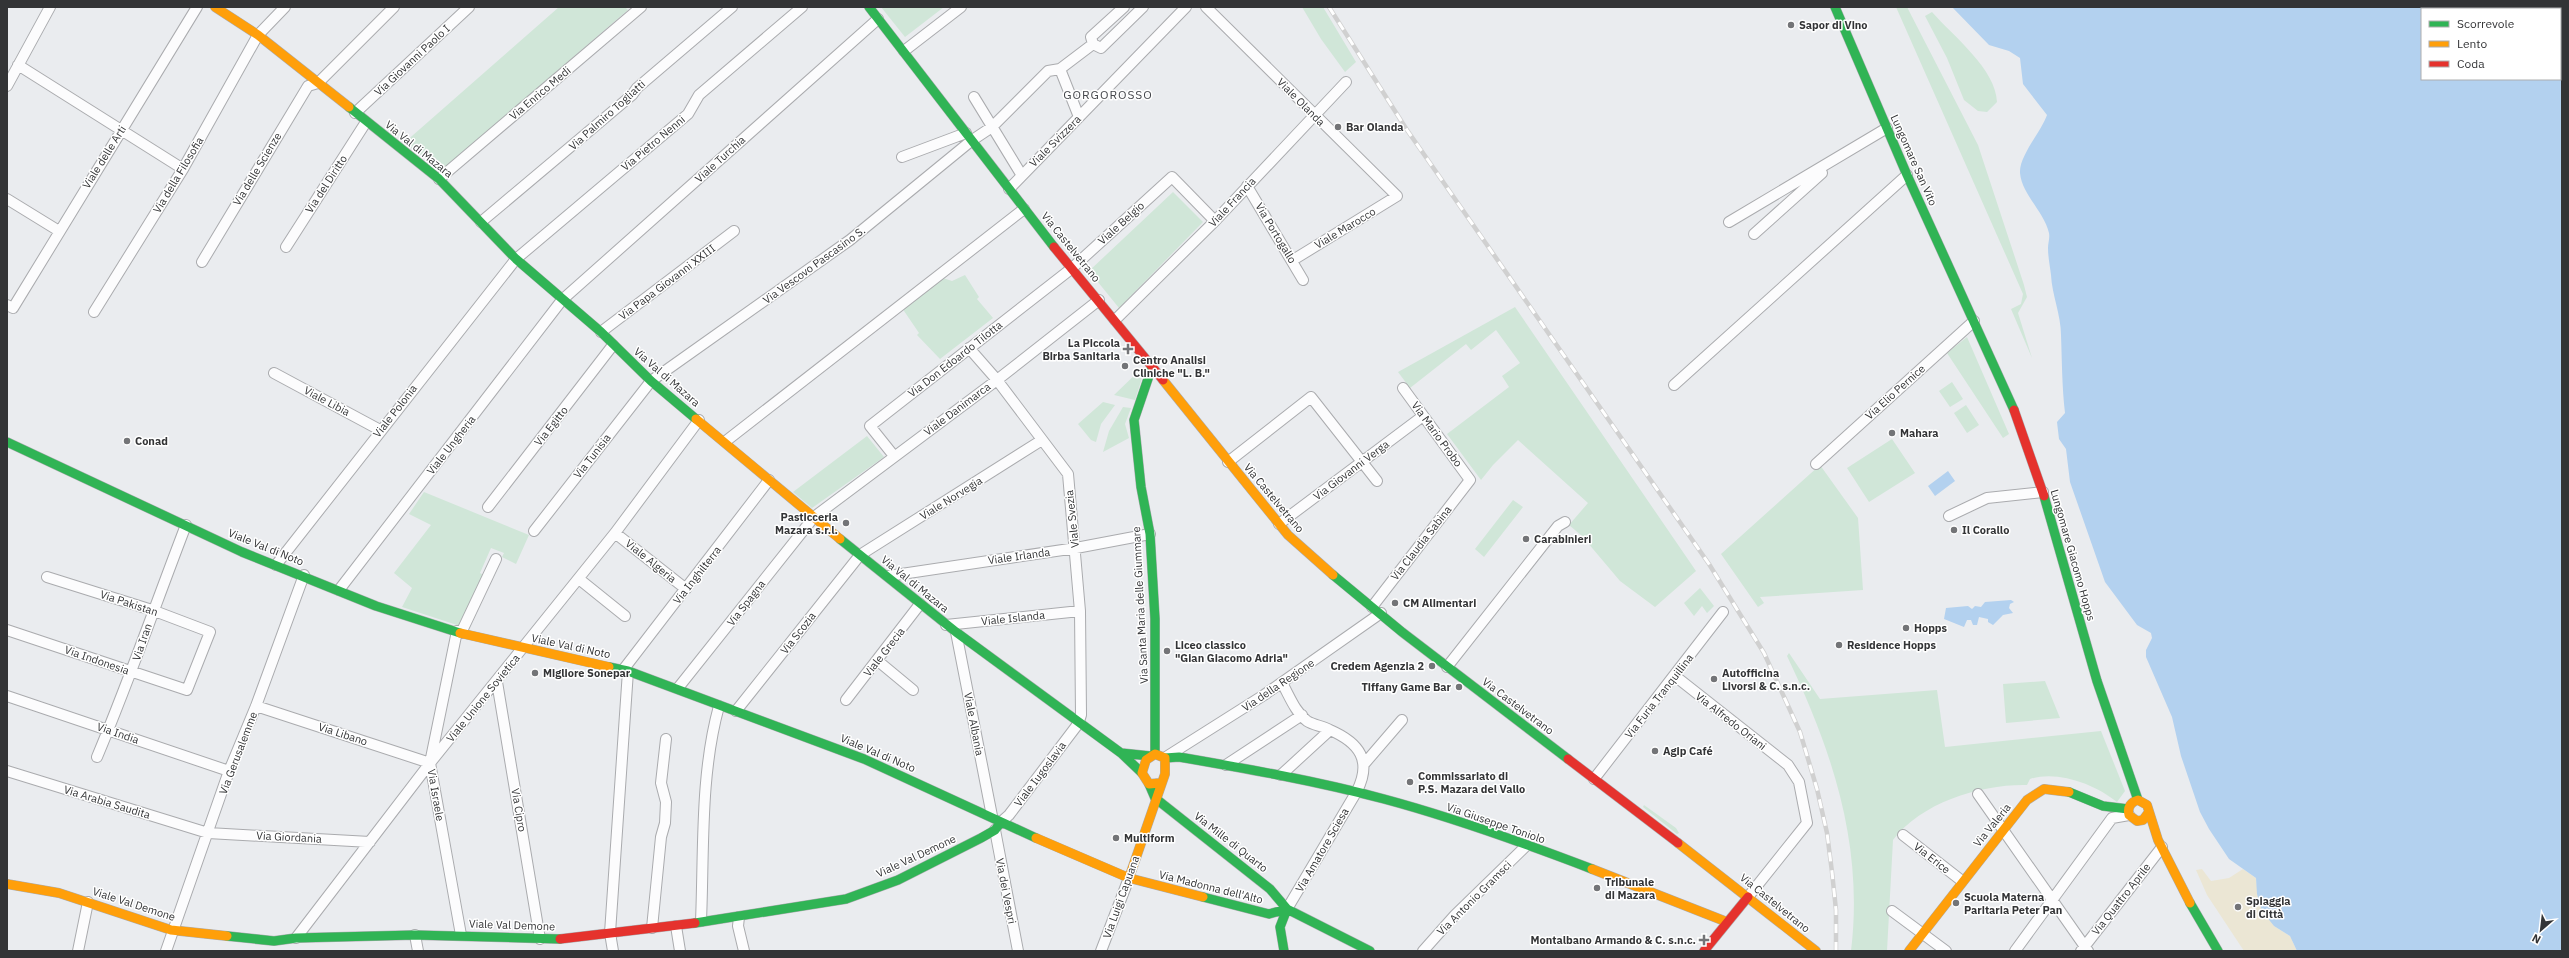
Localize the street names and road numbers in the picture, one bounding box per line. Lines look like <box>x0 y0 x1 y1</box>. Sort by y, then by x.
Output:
street label: Via Giovanni Paolo I <box>371 21 453 99</box>
street label: Via Enrico Medi <box>507 63 573 123</box>
street label: Viale Olanda <box>1274 75 1328 129</box>
street label: Via Palmiro Togliatti <box>566 77 648 153</box>
street label: Via Pietro Nenni <box>618 112 688 174</box>
street label: Viale Svizzera <box>1026 112 1084 170</box>
street label: Lungomare San Vito <box>1888 112 1940 208</box>
street label: Via Val di Mazara <box>382 117 456 181</box>
street label: Viale delle Arti <box>79 123 129 191</box>
street label: Via delle Scienze <box>230 130 284 208</box>
street label: Viale Turchia <box>692 133 748 185</box>
street label: Via della Filosofia <box>150 134 206 216</box>
street label: Via del Diritto <box>302 152 350 216</box>
street label: Viale Francia <box>1205 174 1259 230</box>
street label: Viale Belgio <box>1095 198 1147 248</box>
street label: Via Portogallo <box>1252 200 1300 266</box>
street label: Viale Marocco <box>1312 204 1378 252</box>
street label: Via Castelvetrano <box>1038 209 1104 285</box>
street label: Via Vescovo Pascasino S. <box>760 223 868 307</box>
street label: Via Papa Giovanni XXIII <box>616 241 718 323</box>
street label: Via Don Edoardo Tilotta <box>905 318 1005 400</box>
street label: Via Val di Mazara <box>631 344 703 410</box>
street label: Via Elio Pernice <box>1862 361 1928 423</box>
street label: Viale Danimarca <box>921 379 993 439</box>
street label: Viale Polonia <box>370 382 420 440</box>
street label: Viale Libia <box>302 383 353 419</box>
street label: Via Mario Probo <box>1409 399 1465 469</box>
street label: Via Egitto <box>531 403 571 449</box>
street label: Viale Ungheria <box>423 412 479 477</box>
street label: Via Tunisia <box>570 431 614 481</box>
street label: Via Giovanni Verga <box>1310 437 1392 503</box>
street label: Via Castelvetrano <box>1241 461 1307 535</box>
street label: Viale Norvegia <box>917 473 985 523</box>
street label: Lungomare Giacomo Hopps <box>2047 488 2099 622</box>
street label: Viale Svezia <box>1062 489 1082 549</box>
street label: Via Claudia Sabina <box>1387 503 1455 583</box>
street label: Viale Val di Noto <box>226 525 306 569</box>
street label: Via Santa Maria delle Giummare <box>1129 526 1151 684</box>
street label: Viale Algeria <box>623 536 679 586</box>
street label: Via Inghilterra <box>670 543 724 607</box>
street label: Viale Irlanda <box>987 545 1051 567</box>
street label: Via Val di Mazara <box>878 552 952 616</box>
street label: Via Spagna <box>724 577 768 629</box>
street label: Via Pakistan <box>98 587 160 619</box>
street label: Viale Islanda <box>980 608 1046 628</box>
street label: Via Scozia <box>777 609 819 657</box>
street label: Via Iran <box>129 622 155 662</box>
street label: Viale Grecia <box>860 624 908 679</box>
street label: Viale Val di Noto <box>530 631 612 661</box>
street label: Via Indonesia <box>63 642 131 678</box>
street label: Viale Unione Sovietica <box>443 651 523 745</box>
street label: Via Furia Tranquillina <box>1622 651 1696 741</box>
street label: Via della Regione <box>1239 656 1317 714</box>
street label: Via Castelvetrano <box>1479 674 1557 738</box>
street label: Via Alfredo Oriani <box>1693 689 1769 753</box>
street label: Viale Albania <box>961 691 987 757</box>
street label: Via Gerusalemme <box>216 710 260 796</box>
street label: Via India <box>95 719 141 747</box>
street label: Via Libano <box>317 719 369 749</box>
street label: Viale Val di Noto <box>838 731 918 775</box>
street label: Viale Iugoslavia <box>1011 739 1069 809</box>
street label: Via Israele <box>425 768 447 822</box>
street label: Via Arabia Saudita <box>62 782 152 822</box>
street label: Via Cipro <box>508 787 530 833</box>
street label: Via Giuseppe Toniolo <box>1445 800 1547 846</box>
street label: Via Valeria <box>1970 800 2014 850</box>
street label: Via Amatore Sciesa <box>1292 805 1352 895</box>
street label: Via Mille di Quarto <box>1191 809 1271 875</box>
street label: Via Giordania <box>256 828 322 846</box>
street label: Viale Val Demone <box>874 831 958 881</box>
street label: Via Erice <box>1911 839 1953 877</box>
street label: Via Luigi Capuana <box>1100 854 1142 940</box>
street label: Via dei Vespri <box>993 857 1019 925</box>
street label: Via Antonio Gramsci <box>1434 858 1514 938</box>
street label: Via Quattro Aprile <box>2089 860 2153 938</box>
street label: Via Madonna dell'Alto <box>1158 867 1264 907</box>
street label: Via Castelvetrano <box>1737 870 1813 936</box>
street label: Viale Val Demone <box>91 884 177 924</box>
street label: Viale Val Demone <box>469 916 555 934</box>

